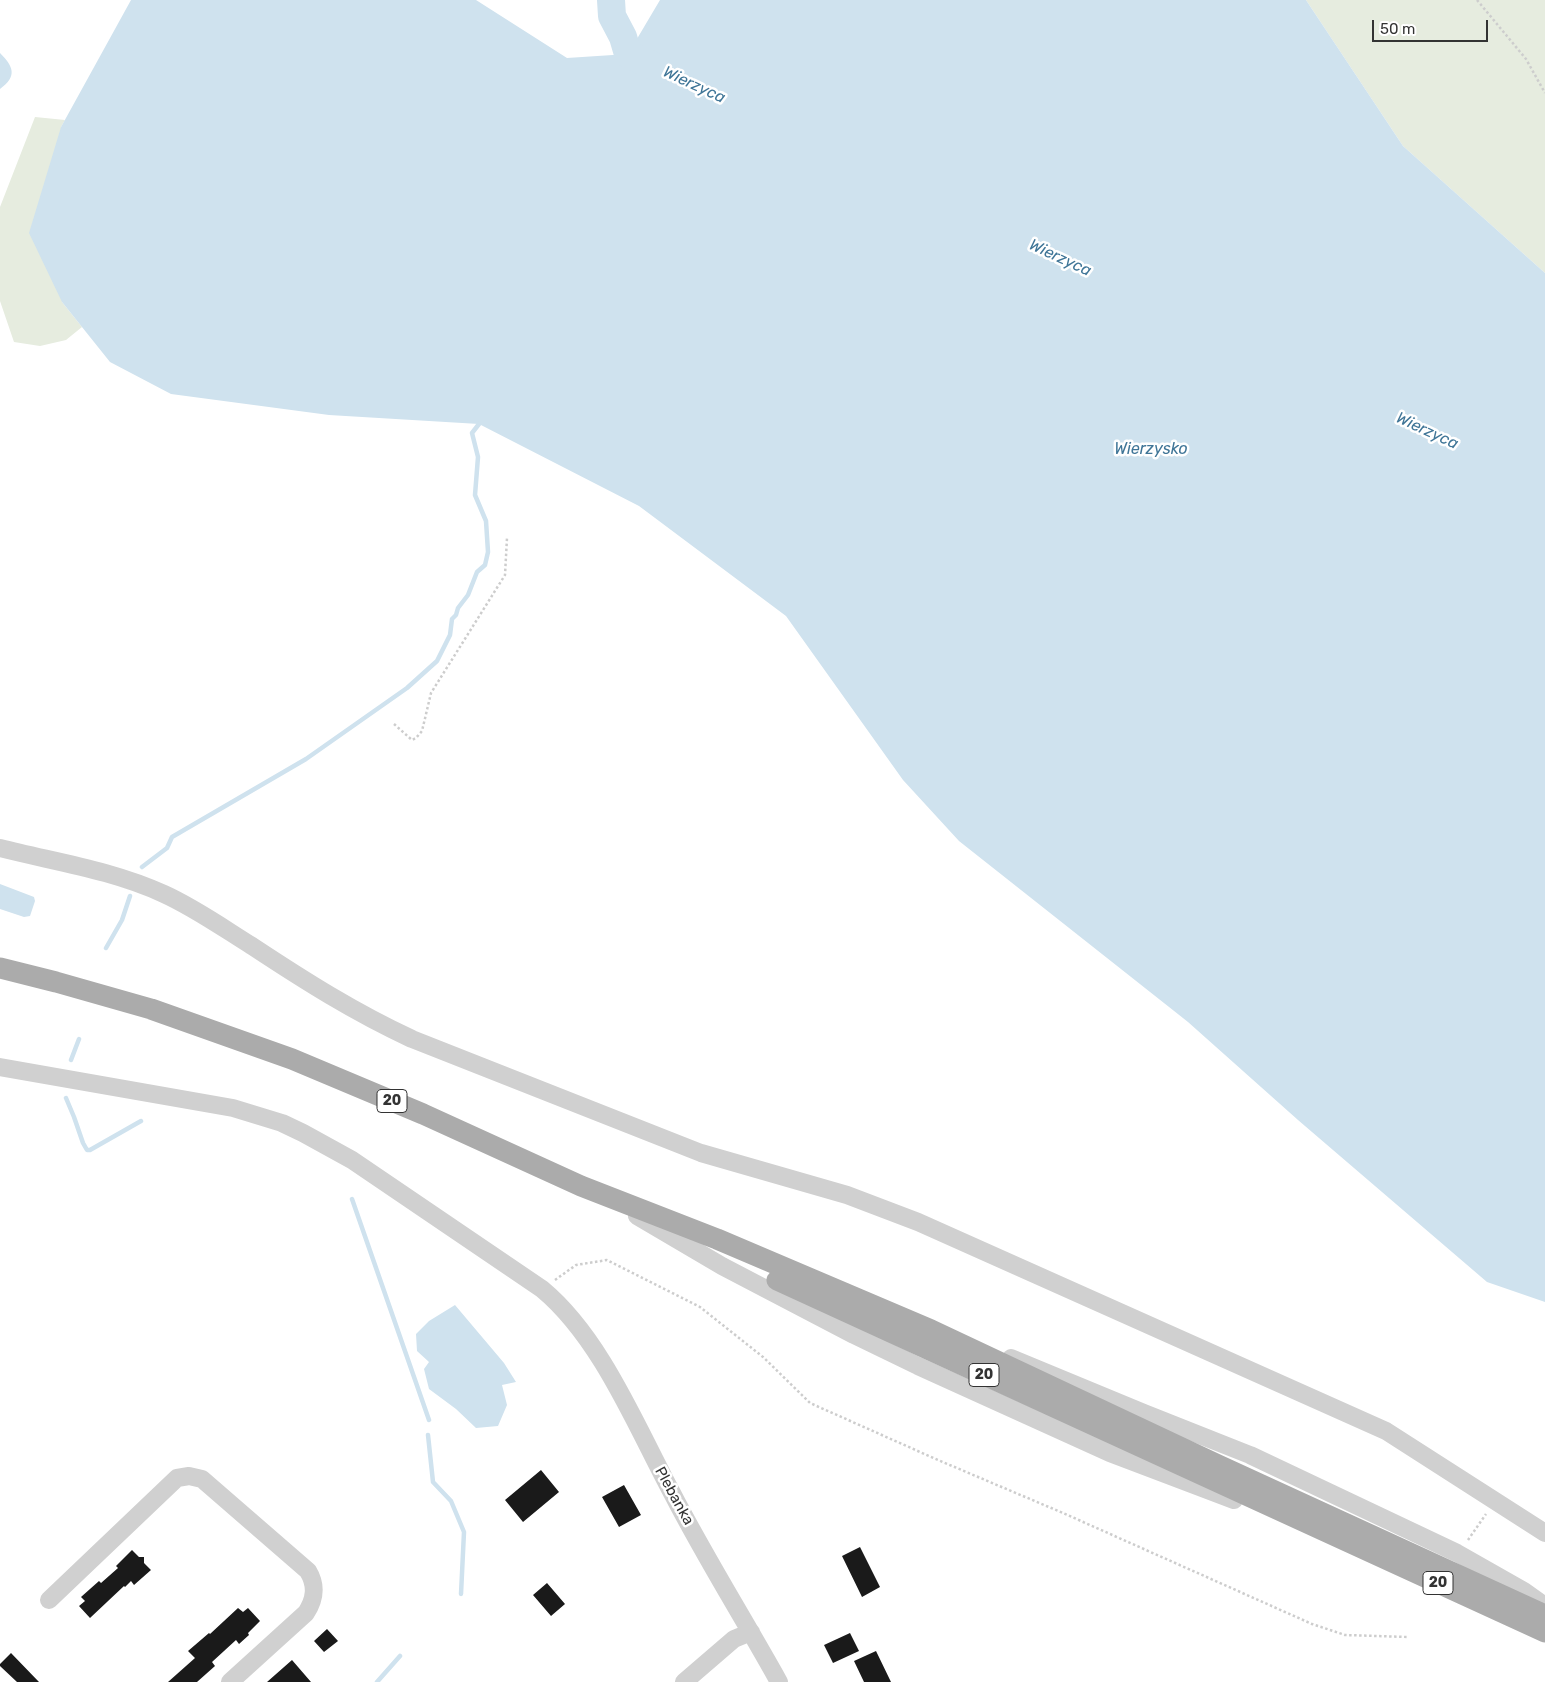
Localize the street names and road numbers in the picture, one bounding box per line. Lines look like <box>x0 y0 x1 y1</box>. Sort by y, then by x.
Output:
road number: 20 <box>377 1090 407 1112</box>
road number: 20 <box>969 1364 999 1386</box>
street label: Plebanka <box>651 1464 697 1528</box>
road number: 20 <box>1423 1572 1453 1595</box>

